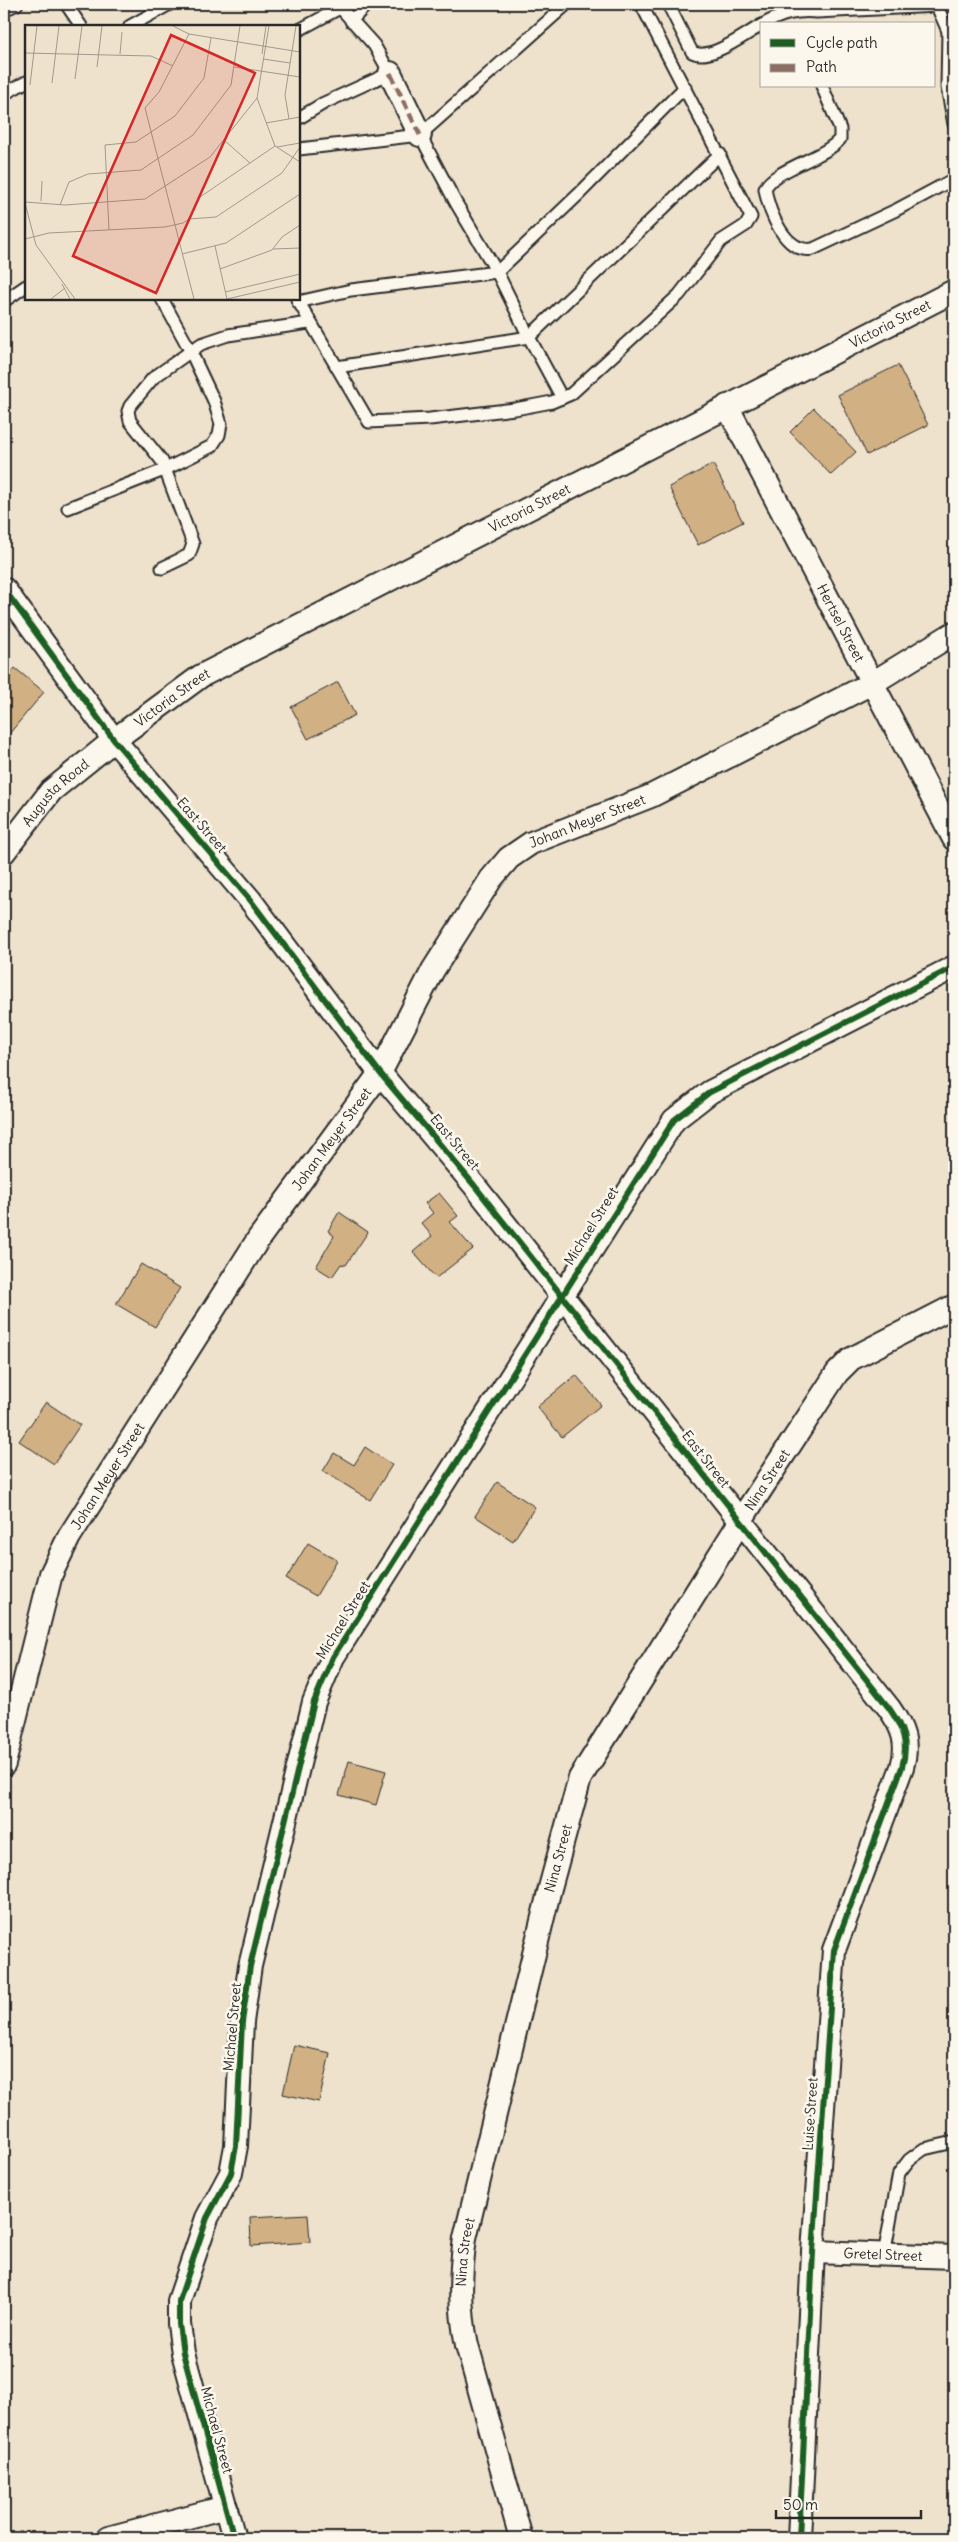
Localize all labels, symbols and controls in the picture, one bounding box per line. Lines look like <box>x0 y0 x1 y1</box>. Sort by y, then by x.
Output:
legend <box>760 22 936 88</box>
inset map <box>25 25 300 300</box>
text: Cycle path <box>806 33 878 52</box>
text: Path <box>806 57 837 76</box>
street label: Victoria Street <box>846 295 934 352</box>
street label: Victoria Street <box>486 480 574 536</box>
street label: Hertsel Street <box>813 581 869 665</box>
street label: Victoria Street <box>131 664 213 731</box>
street label: Augusta Road <box>18 755 93 830</box>
street label: Johan Meyer Street <box>526 790 648 852</box>
street label: East Street <box>173 794 231 857</box>
street label: Johan Meyer Street <box>288 1084 376 1194</box>
street label: East Street <box>426 1110 484 1174</box>
street label: Michael Street <box>560 1183 622 1268</box>
street label: Johan Meyer Street <box>67 1419 148 1533</box>
street label: East Street <box>678 1427 734 1491</box>
street label: Nina Street <box>740 1446 794 1514</box>
street label: Michael Street <box>312 1577 374 1662</box>
street label: Nina Street <box>540 1822 576 1894</box>
street label: Michael Street <box>219 1982 245 2072</box>
street label: Luise Street <box>798 2076 822 2151</box>
street label: Nina Street <box>452 2215 479 2287</box>
street label: Gretel Street <box>843 2244 923 2265</box>
street label: Michael Street <box>197 2385 237 2476</box>
scale bar <box>776 2487 920 2519</box>
text: 50 m <box>783 2495 818 2514</box>

